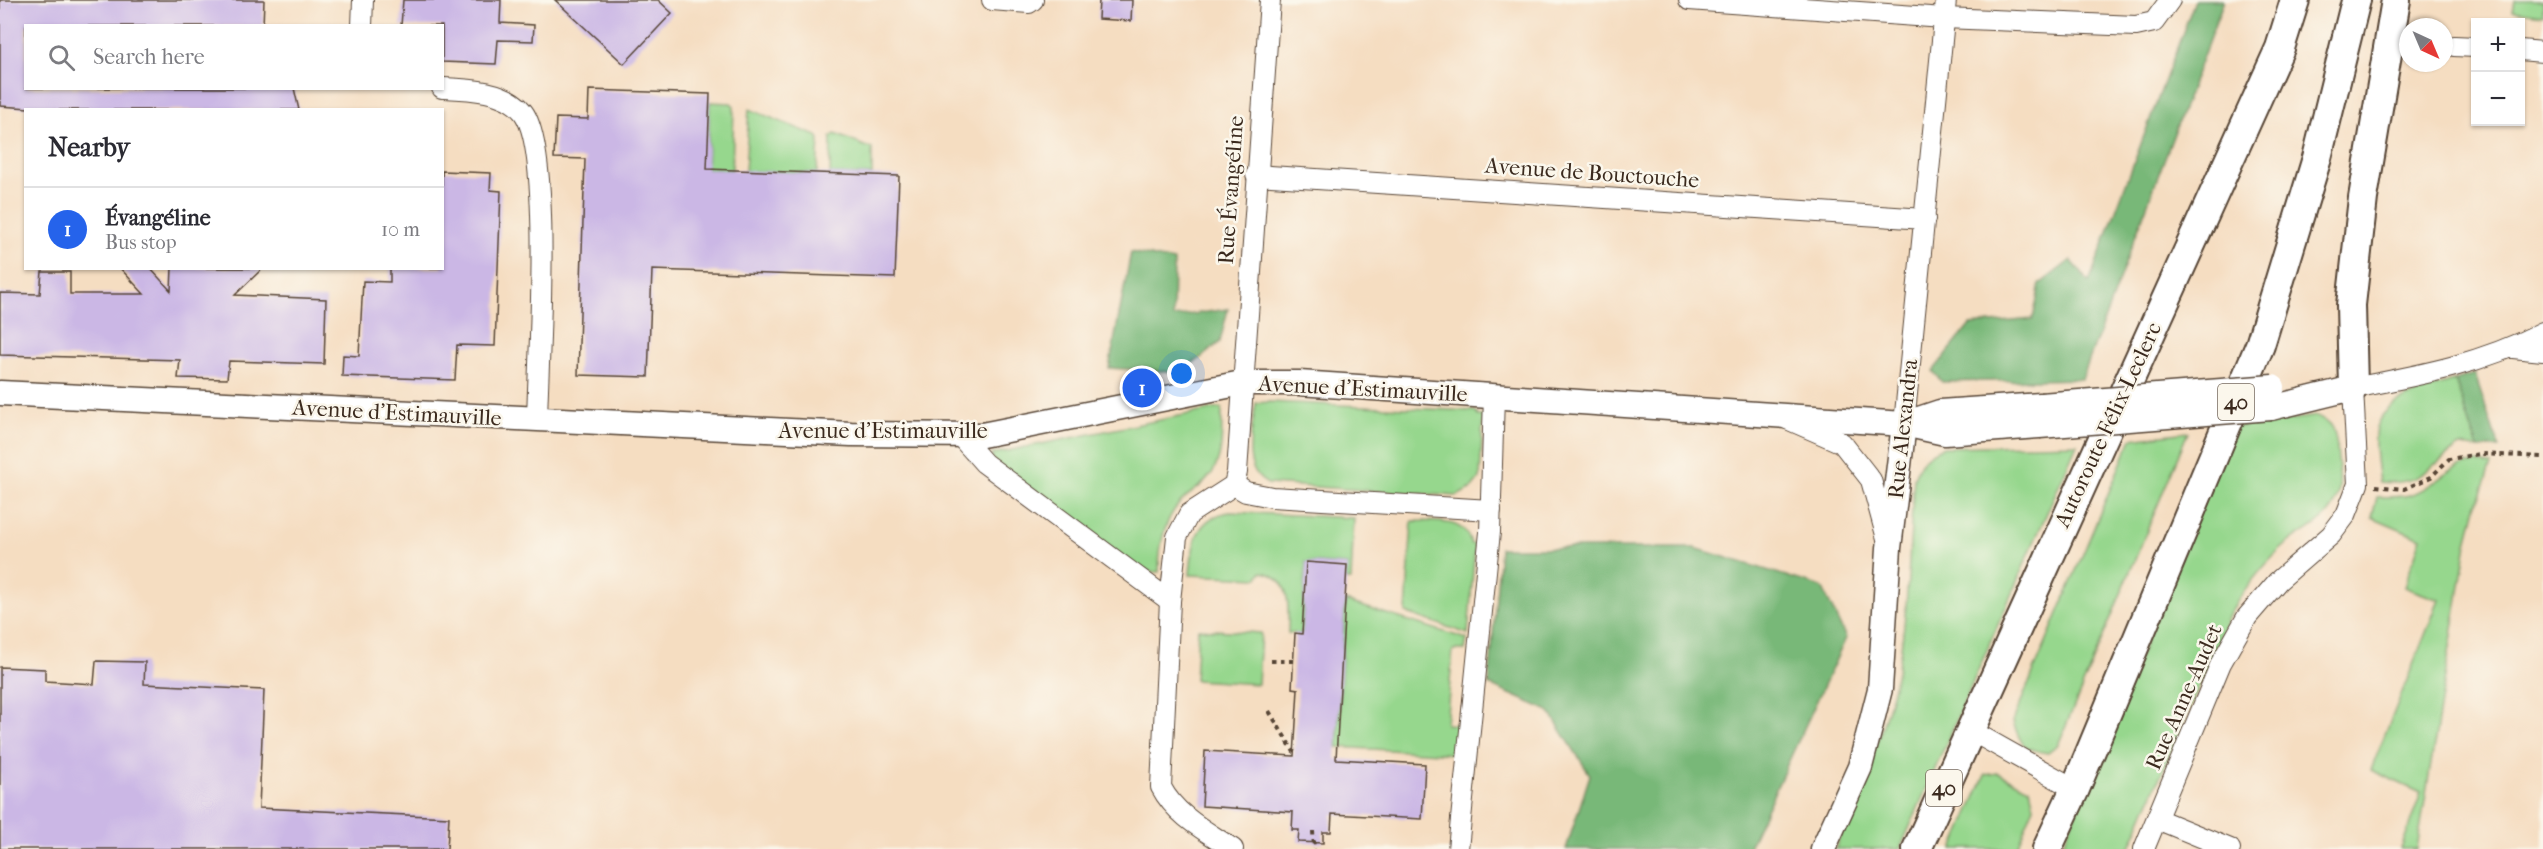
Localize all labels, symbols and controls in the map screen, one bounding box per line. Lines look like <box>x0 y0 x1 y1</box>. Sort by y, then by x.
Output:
north arrow <box>2399 18 2453 72</box>
map controls <box>2471 18 2525 126</box>
button: + <box>2471 18 2525 72</box>
search box <box>24 24 444 90</box>
icon: search <box>45 41 78 74</box>
text: Search here <box>93 44 205 70</box>
button: − <box>2471 72 2525 126</box>
street label: Rue Évangéline <box>1212 115 1249 265</box>
text: Nearby <box>48 132 130 163</box>
street label: Avenue de Bouctouche <box>1483 152 1700 193</box>
text: Évangéline <box>105 205 211 231</box>
text: 1 <box>64 218 71 241</box>
text: 10 m <box>381 218 420 241</box>
text: Bus stop <box>105 231 177 254</box>
street label: Autoroute Félix-Leclerc <box>2049 318 2167 533</box>
street label: Rue Alexandra <box>1883 357 1923 500</box>
your location <box>1167 359 1196 388</box>
pin: 1 <box>1122 366 1162 410</box>
street label: Avenue d'Estimauville <box>1257 370 1468 407</box>
road number: 40 <box>2218 384 2254 420</box>
street label: Avenue d'Estimauville <box>291 394 502 431</box>
street label: Avenue d'Estimauville <box>777 418 988 444</box>
street label: Rue Anne-Audet <box>2140 620 2228 774</box>
road number: 40 <box>1926 770 1962 806</box>

